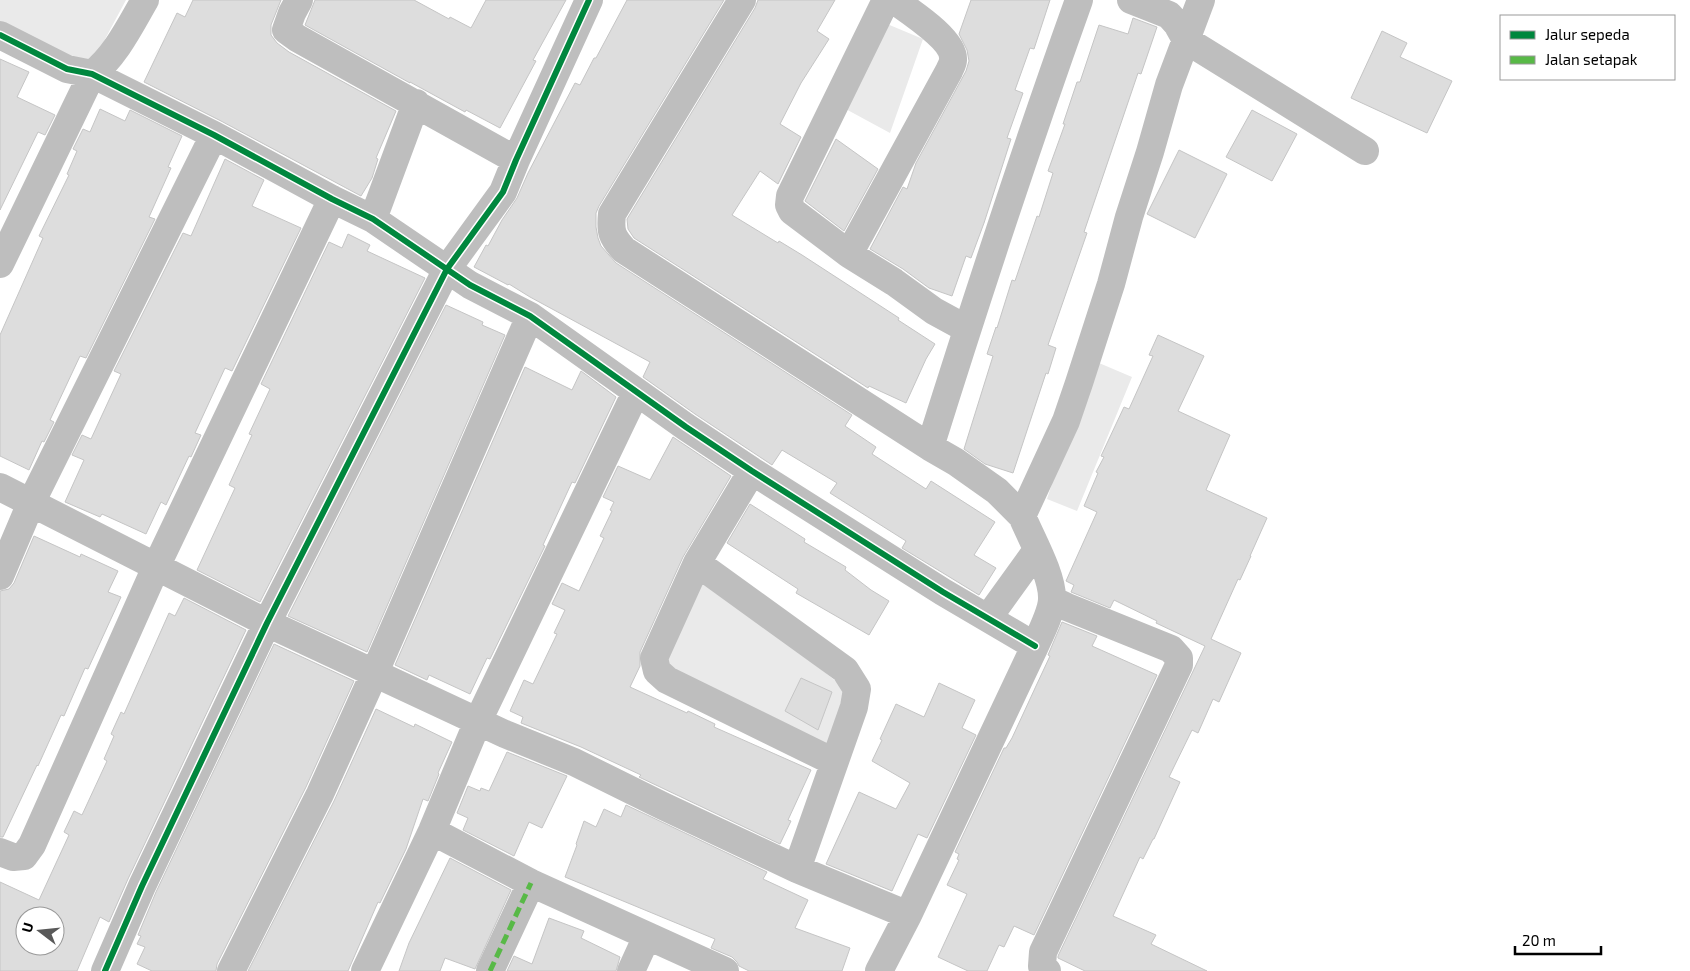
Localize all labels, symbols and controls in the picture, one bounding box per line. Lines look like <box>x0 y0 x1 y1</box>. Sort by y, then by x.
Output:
legend <box>1500 15 1675 80</box>
text: Jalur sepeda <box>1545 25 1630 43</box>
text: Jalan setapak <box>1545 50 1638 68</box>
north arrow <box>15 906 65 956</box>
text: U <box>18 920 37 934</box>
scale bar <box>1515 924 1601 956</box>
text: 20 m <box>1522 931 1556 949</box>

